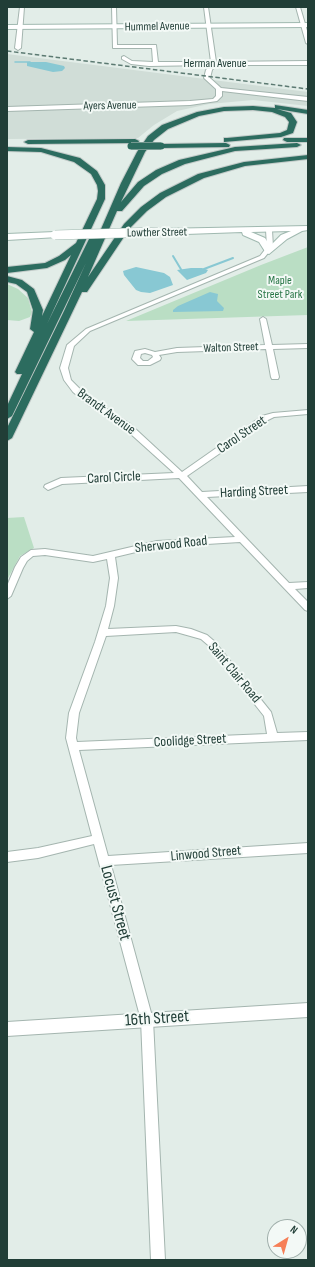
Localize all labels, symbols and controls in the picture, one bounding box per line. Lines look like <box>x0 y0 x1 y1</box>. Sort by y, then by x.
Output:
street label: Hummel Avenue <box>124 19 190 35</box>
street label: Herman Avenue <box>183 57 247 71</box>
street label: Ayers Avenue <box>83 98 137 114</box>
street label: Lowther Street <box>127 225 187 241</box>
park label: Maple Street Park <box>258 274 302 302</box>
street label: Walton Street <box>203 340 259 356</box>
street label: Brandt Avenue <box>74 385 138 439</box>
street label: Carol Street <box>214 412 270 458</box>
street label: Carol Circle <box>87 468 141 488</box>
street label: Harding Street <box>220 482 288 502</box>
street label: Sherwood Road <box>134 533 208 557</box>
street label: Saint Clair Road <box>204 639 264 707</box>
street label: Coolidge Street <box>153 731 227 751</box>
street label: Linwood Street <box>170 843 242 865</box>
street label: Locust Street <box>95 863 135 943</box>
street label: 16th Street <box>124 1007 190 1031</box>
north arrow <box>267 1219 307 1259</box>
text: N <box>288 1223 300 1237</box>

